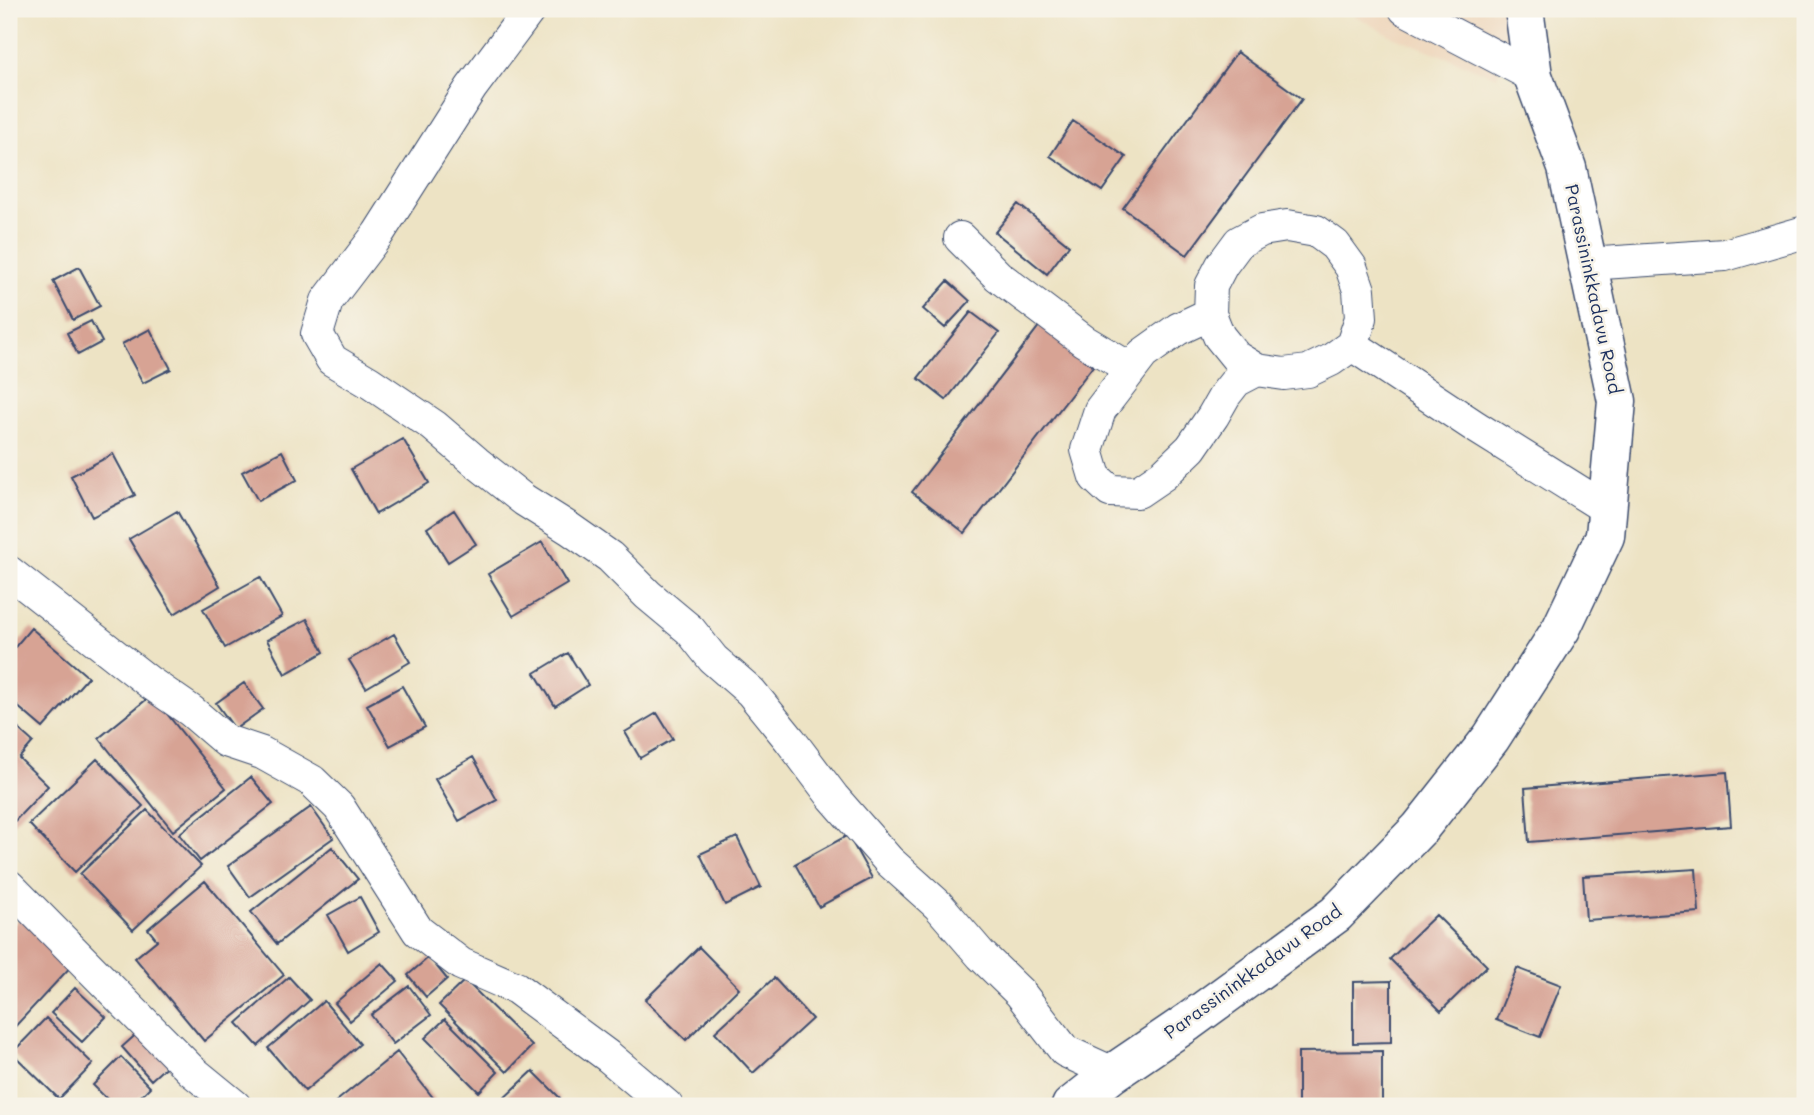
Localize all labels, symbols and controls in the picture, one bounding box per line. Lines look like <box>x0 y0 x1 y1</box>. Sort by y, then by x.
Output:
street label: Parassininkkadavu Road <box>1560 182 1628 396</box>
street label: Parassininkkadavu Road <box>1159 899 1346 1044</box>

